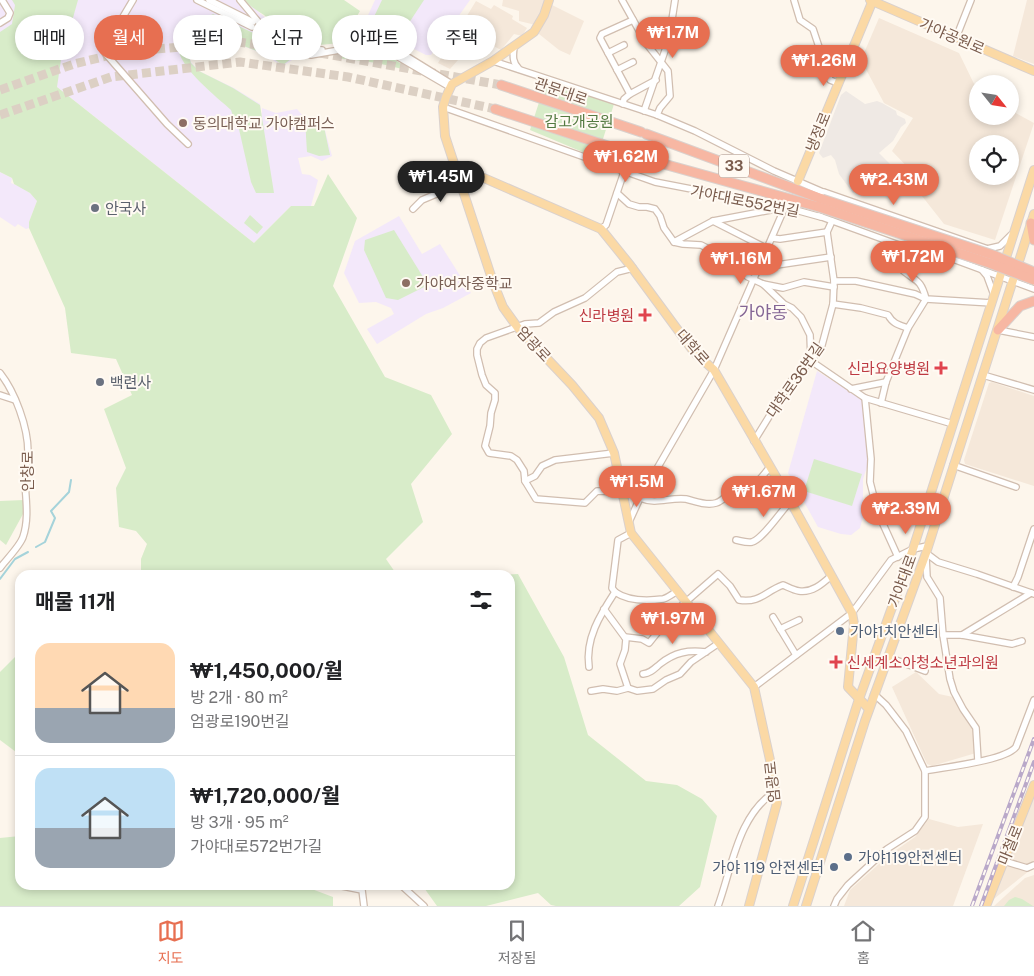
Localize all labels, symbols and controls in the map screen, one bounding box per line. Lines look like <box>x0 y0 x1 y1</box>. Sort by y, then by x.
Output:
chip: 매매 <box>15 15 84 60</box>
chip: 월세 <box>94 15 163 60</box>
chip: 필터 <box>173 15 242 60</box>
chip: 신규 <box>252 15 322 60</box>
chip: 아파트 <box>332 15 417 60</box>
chip: 주택 <box>427 15 496 60</box>
street label: 가야공원로 <box>917 15 987 57</box>
pin: ₩1.7M <box>638 17 708 59</box>
text: ₩1.7M <box>647 23 699 42</box>
pin: ₩1.26M <box>783 44 865 87</box>
text: ₩1.26M <box>792 51 856 70</box>
street label: 관문대로 <box>532 74 590 108</box>
north arrow <box>969 75 1019 125</box>
map controls <box>969 75 1019 185</box>
street label: 냉정로 <box>802 110 834 154</box>
park label: 감고개공원 <box>544 113 614 130</box>
place label: 동의대학교 가야캠퍼스 <box>193 115 335 132</box>
marker: 동의대학교 가야캠퍼스 <box>177 117 189 129</box>
button: locate <box>969 135 1019 185</box>
pin: ₩1.62M <box>585 140 667 183</box>
text: ₩1.62M <box>594 147 658 166</box>
road number: 33 <box>719 154 749 178</box>
pin: ₩1.45M <box>400 160 482 203</box>
pin: ₩2.43M <box>853 164 935 206</box>
text: ₩1.45M <box>409 167 473 186</box>
text: ₩2.43M <box>860 170 928 189</box>
street label: 가야대로552번길 <box>689 182 801 220</box>
place label: 안국사 <box>105 200 147 217</box>
marker: 안국사 <box>89 202 101 214</box>
pin: ₩1.72M <box>872 240 954 283</box>
pin: ₩1.16M <box>700 242 782 285</box>
text: ₩1.72M <box>882 247 944 266</box>
text: ₩1.16M <box>710 249 772 268</box>
place label: 가야여자중학교 <box>416 275 513 292</box>
marker: 가야여자중학교 <box>400 277 412 289</box>
district label: 가야동 <box>738 302 788 323</box>
place label: 신라병원 <box>579 307 634 324</box>
marker: 신라병원 <box>638 308 652 322</box>
street label: 엄광로 <box>514 323 554 365</box>
street label: 대학로 <box>673 326 713 368</box>
street label: 대학로36번길 <box>763 339 827 421</box>
place label: 신라요양병원 <box>847 360 930 377</box>
marker: 신라요양병원 <box>934 361 948 375</box>
place label: 백련사 <box>110 374 152 391</box>
marker: 백련사 <box>94 376 106 388</box>
street label: 안창로 <box>19 450 36 492</box>
pin: ₩1.5M <box>602 466 672 508</box>
text: ₩1.5M <box>610 472 664 491</box>
pin: ₩1.67M <box>723 476 805 518</box>
text: ₩1.67M <box>732 482 796 501</box>
pin: ₩2.39M <box>865 492 947 535</box>
text: ₩2.39M <box>872 499 940 518</box>
street label: 가야대로 <box>885 552 919 610</box>
icon: filters <box>467 586 495 614</box>
text: 매물 11개 <box>35 589 116 614</box>
pin: ₩1.97M <box>632 602 714 645</box>
text: ₩1.97M <box>641 609 705 628</box>
place label: 가야1치안센터 <box>850 623 939 640</box>
marker: 가야1치안센터 <box>834 625 846 637</box>
place label: 신세계소아청소년과의원 <box>847 654 999 671</box>
marker: 신세계소아청소년과의원 <box>829 655 843 669</box>
text: ₩1,450,000/월 <box>190 658 343 683</box>
icon: home <box>75 663 135 723</box>
text: 방 2개 · 80 m² <box>190 688 288 707</box>
text: 엄광로190번길 <box>190 712 290 731</box>
street label: 엄광로 <box>761 761 783 803</box>
text: ₩1,720,000/월 <box>190 783 340 808</box>
icon: home <box>75 788 135 848</box>
text: 방 3개 · 95 m² <box>190 813 289 832</box>
street label: 마철로 <box>994 823 1026 867</box>
text: 가야대로572번가길 <box>190 837 323 856</box>
place label: 가야119안전센터 <box>858 849 962 866</box>
marker: 가야119안전센터 <box>842 851 854 863</box>
place label: 가야 119 안전센터 <box>712 859 824 876</box>
marker: 가야 119 안전센터 <box>828 861 840 873</box>
tab: 지도 <box>157 917 185 967</box>
tab: 저장됨 <box>498 917 536 967</box>
tab: 홈 <box>849 917 877 967</box>

